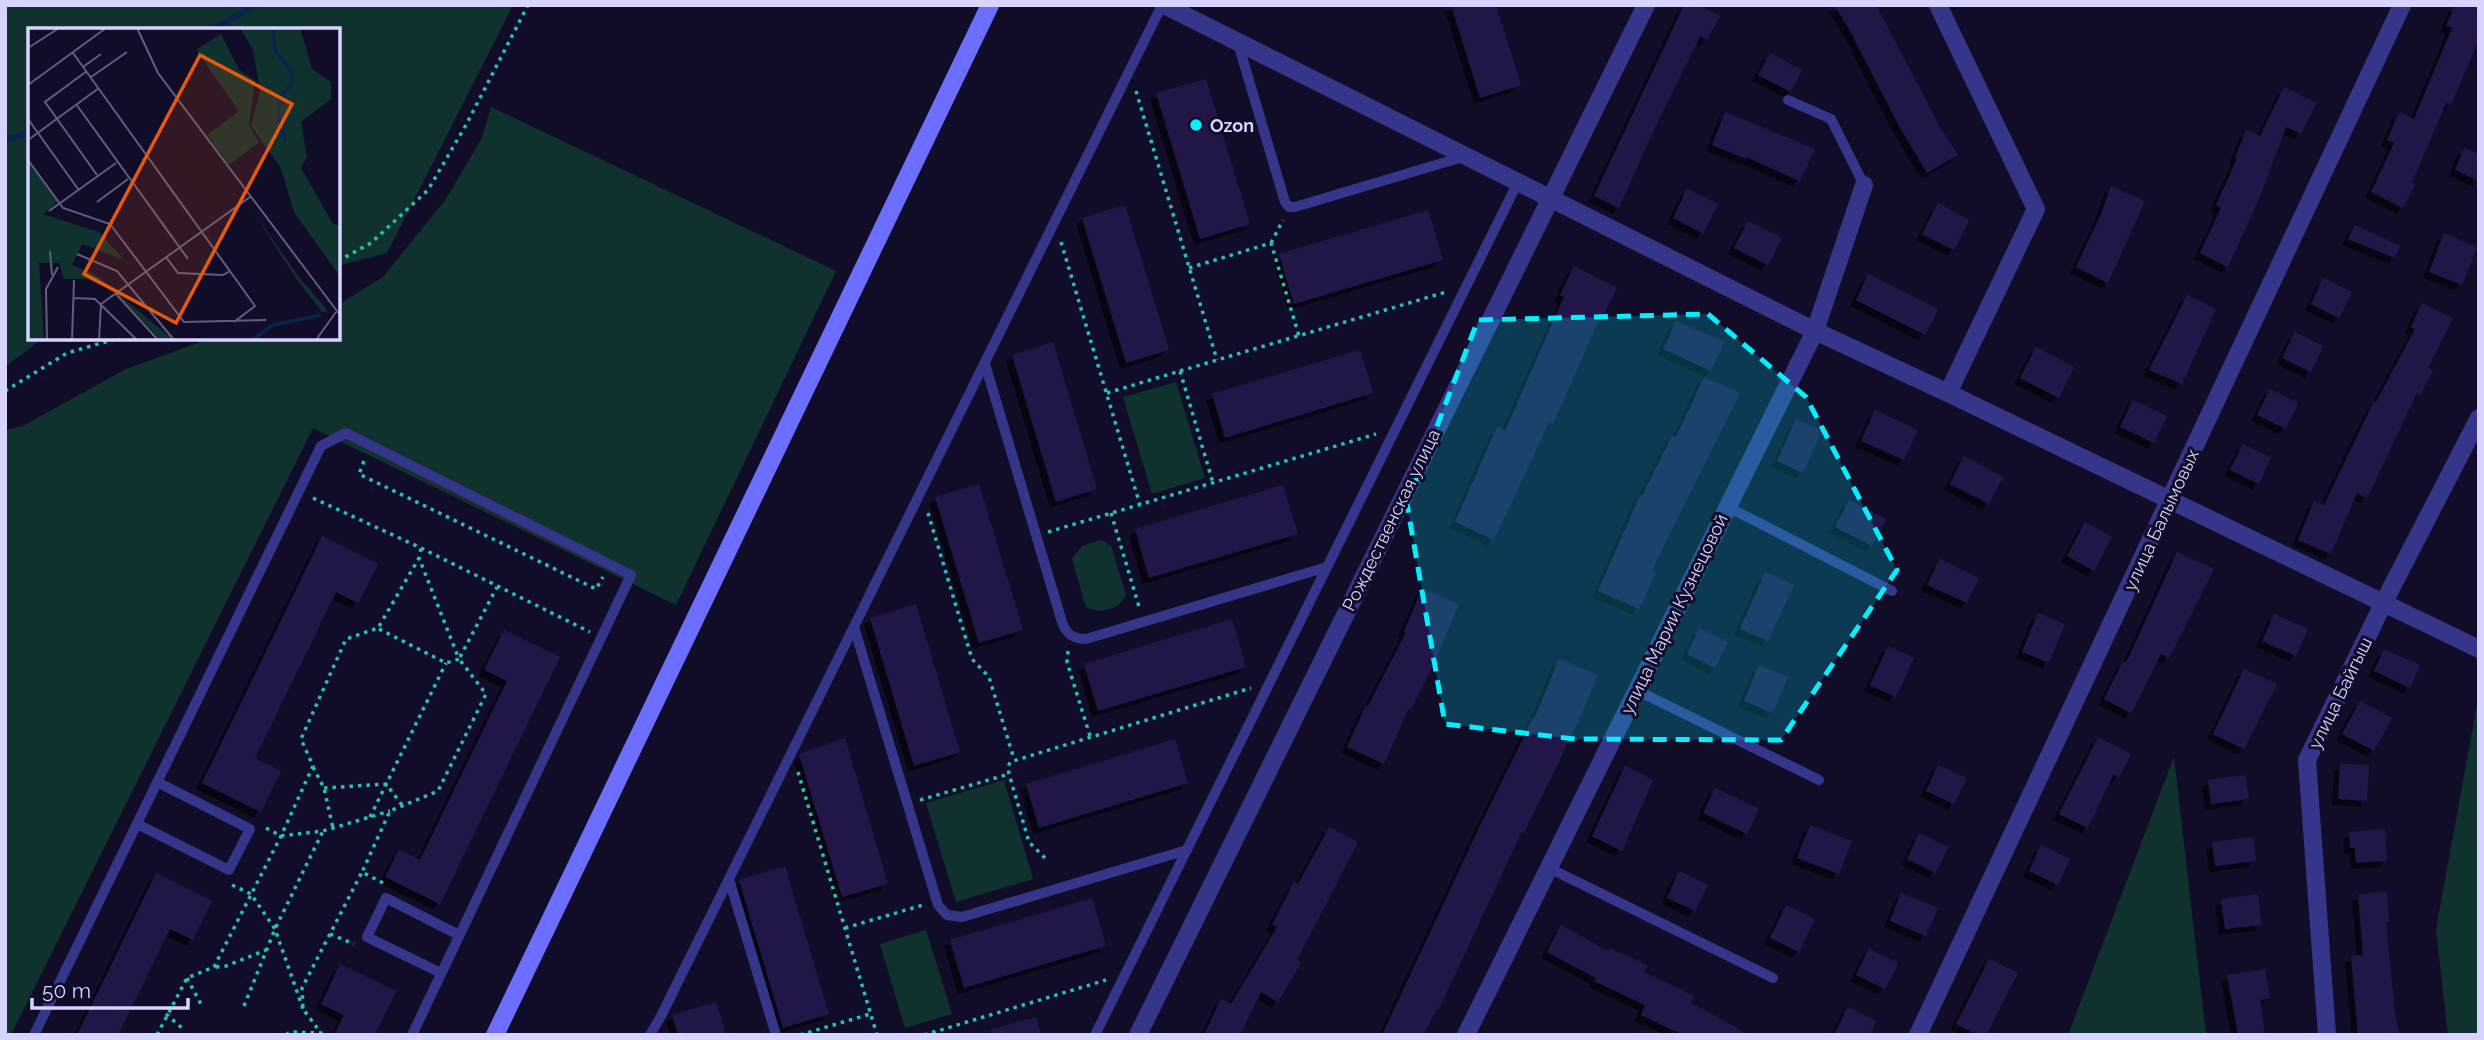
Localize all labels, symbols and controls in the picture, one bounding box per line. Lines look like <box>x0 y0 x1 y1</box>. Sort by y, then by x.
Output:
inset map <box>28 28 340 340</box>
place label: Ozon <box>1210 115 1254 136</box>
marker: Ozon <box>1188 117 1204 133</box>
street label: Рождественская улица <box>1338 426 1444 614</box>
street label: улица Балымовых <box>2119 446 2203 594</box>
street label: улица Марии Кузнецовой <box>1616 510 1732 718</box>
street label: улица Байгыш <box>2304 634 2376 752</box>
scale bar <box>32 967 187 1011</box>
text: 50 m <box>42 978 91 1003</box>

